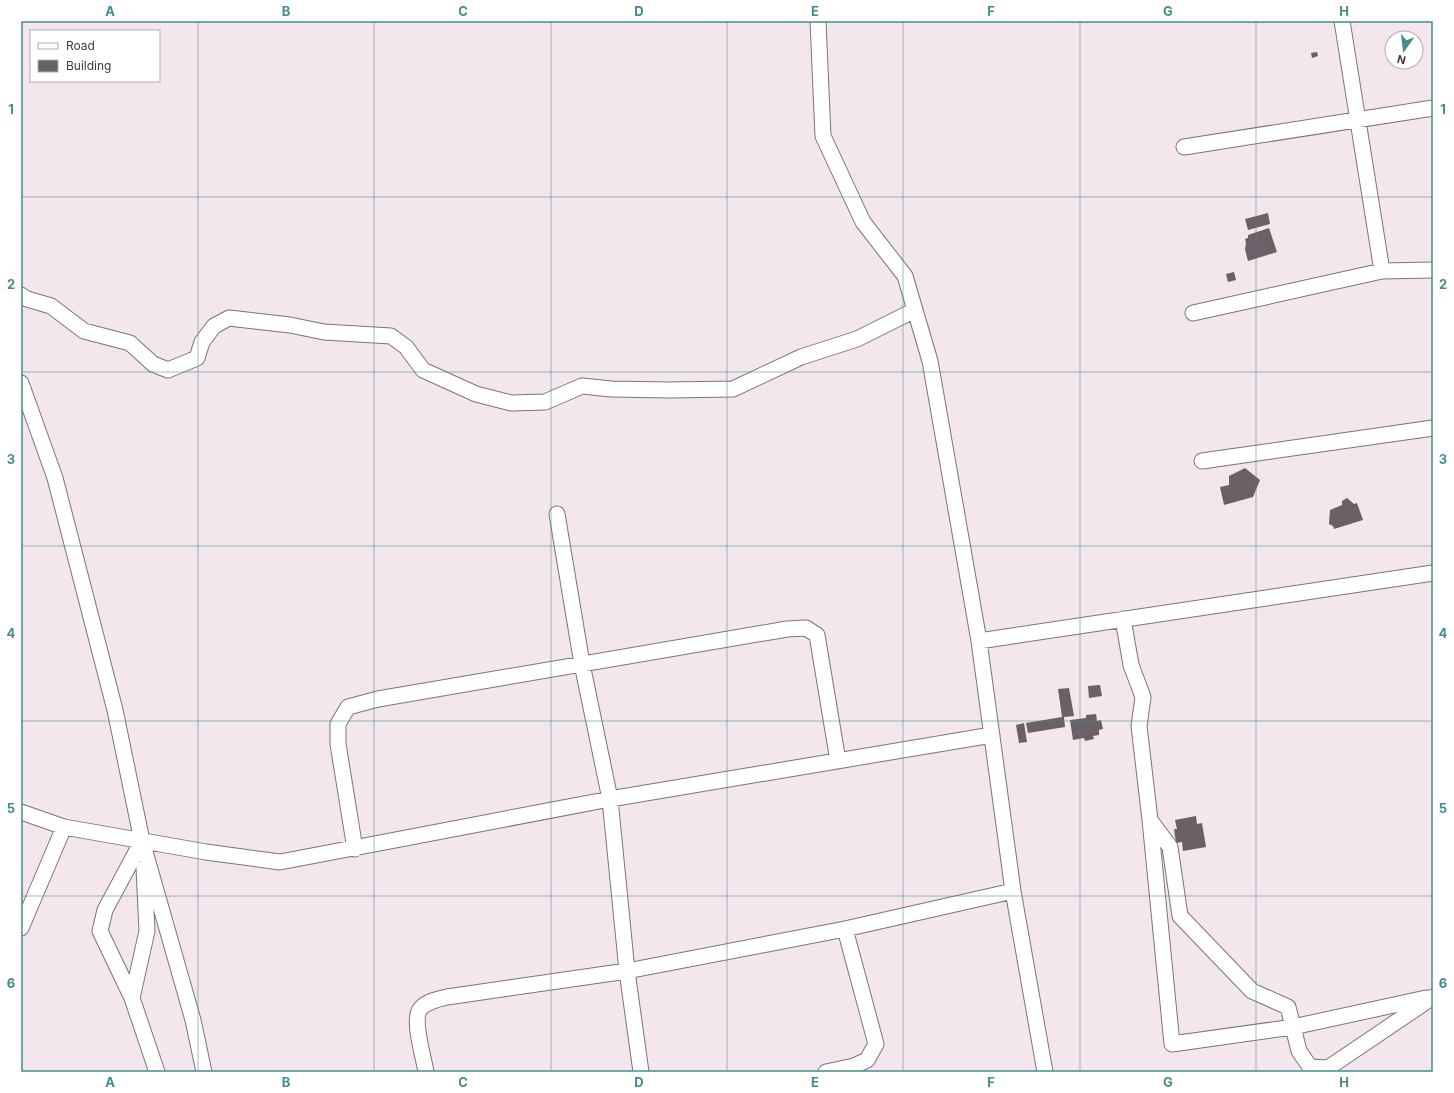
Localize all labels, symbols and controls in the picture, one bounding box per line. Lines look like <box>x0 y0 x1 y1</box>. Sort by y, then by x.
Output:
text: A <box>105 3 115 19</box>
text: B <box>282 3 291 19</box>
text: C <box>458 3 468 19</box>
text: D <box>634 3 644 19</box>
text: E <box>811 3 819 19</box>
text: F <box>987 3 995 19</box>
text: G <box>1163 3 1173 19</box>
text: H <box>1339 3 1349 19</box>
legend <box>30 30 160 82</box>
north arrow <box>1384 30 1424 70</box>
text: Road <box>66 38 95 53</box>
text: N <box>1396 52 1407 68</box>
text: Building <box>66 58 111 73</box>
text: 1 <box>8 101 14 117</box>
text: 1 <box>1440 101 1446 117</box>
text: 2 <box>7 276 15 292</box>
text: 2 <box>1439 276 1447 292</box>
text: 3 <box>7 451 15 467</box>
text: 3 <box>1439 451 1447 467</box>
text: 4 <box>7 625 16 641</box>
text: 4 <box>1439 625 1448 641</box>
text: 5 <box>7 800 15 816</box>
text: 5 <box>1439 800 1447 816</box>
text: 6 <box>7 975 15 991</box>
text: 6 <box>1439 975 1447 991</box>
text: A <box>105 1074 115 1090</box>
text: B <box>282 1074 291 1090</box>
text: C <box>458 1074 468 1090</box>
text: D <box>634 1074 644 1090</box>
text: E <box>811 1074 819 1090</box>
text: F <box>987 1074 995 1090</box>
text: G <box>1163 1074 1173 1090</box>
text: H <box>1339 1074 1349 1090</box>

